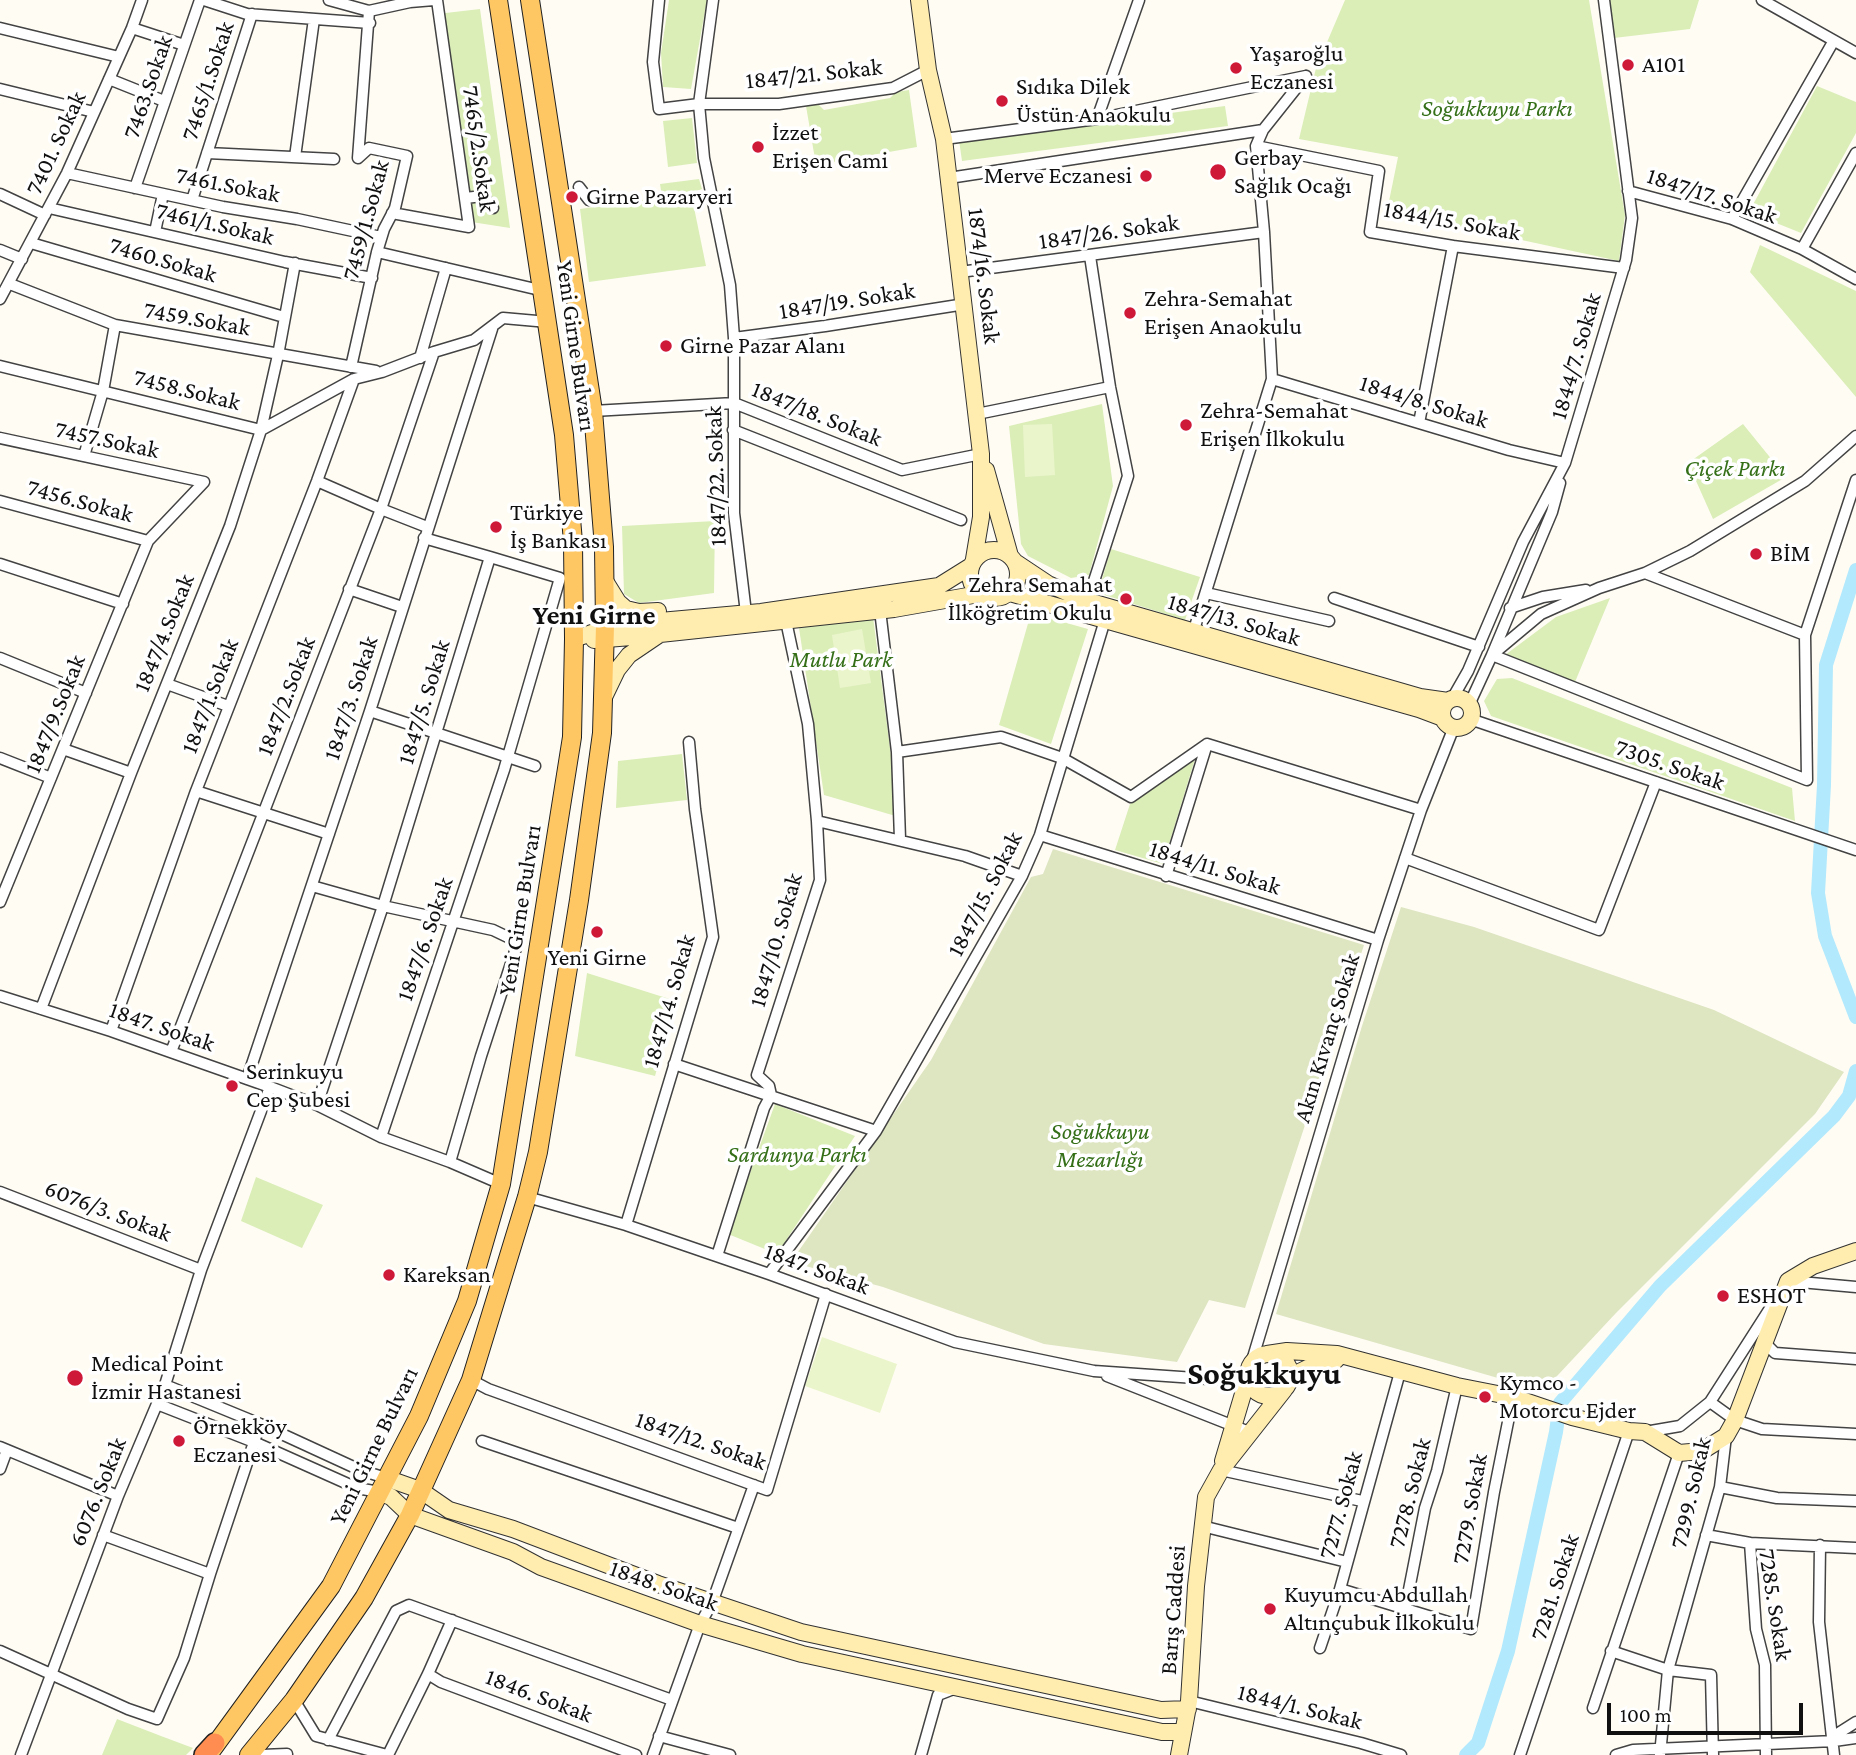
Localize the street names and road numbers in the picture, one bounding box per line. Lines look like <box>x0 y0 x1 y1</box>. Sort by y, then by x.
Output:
street label: 7465/1.Sokak <box>175 18 241 144</box>
street label: 7463.Sokak <box>117 31 179 143</box>
street label: 1847/21. Sokak <box>744 53 884 95</box>
street label: 7465/2.Sokak <box>456 84 502 214</box>
street label: 7401. Sokak <box>19 87 93 199</box>
street label: 7459/1.Sokak <box>336 157 396 283</box>
street label: 7461.Sokak <box>173 161 283 209</box>
street label: 1847/17. Sokak <box>1643 161 1781 231</box>
street label: 1844/15. Sokak <box>1381 195 1523 247</box>
street label: 7461/1.Sokak <box>153 196 277 252</box>
street label: 1874/16. Sokak <box>961 206 1007 346</box>
street label: 1847/26. Sokak <box>1037 208 1181 256</box>
street label: 7460.Sokak <box>106 231 220 289</box>
street label: Yeni Girne Bulvarı <box>550 259 602 433</box>
street label: 1847/19. Sokak <box>777 276 917 326</box>
street label: 1844/7. Sokak <box>1544 289 1608 423</box>
street label: 7459.Sokak <box>141 295 253 343</box>
street label: 7458.Sokak <box>131 363 243 417</box>
street label: 1844/8. Sokak <box>1356 369 1492 435</box>
street label: 1847/18. Sokak <box>748 375 886 453</box>
street label: 1847/22. Sokak <box>699 405 733 547</box>
street label: 7457.Sokak <box>52 415 162 465</box>
street label: 7456.Sokak <box>24 473 136 529</box>
street label: 1847/4.Sokak <box>127 570 201 696</box>
street label: 1847/13. Sokak <box>1164 587 1304 653</box>
street label: 1847/2.Sokak <box>250 632 322 760</box>
street label: 1847/3. Sokak <box>317 632 385 764</box>
street label: 1847/1.Sokak <box>175 634 245 758</box>
street label: 1847/5. Sokak <box>391 636 457 768</box>
street label: 1847/9.Sokak <box>18 651 92 777</box>
street label: 7305. Sokak <box>1611 733 1729 797</box>
street label: Yeni Girne Bulvarı <box>492 823 548 997</box>
street label: 1847/15. Sokak <box>941 827 1029 961</box>
street label: 1844/11. Sokak <box>1146 834 1284 902</box>
street label: 1847/10. Sokak <box>743 870 809 1010</box>
street label: 1847/6. Sokak <box>390 873 460 1005</box>
street label: 1847/14. Sokak <box>636 931 702 1071</box>
street label: Akın Kıvanç Sokak <box>1288 950 1366 1126</box>
street label: 1847. Sokak <box>106 996 218 1058</box>
street label: 6076/3. Sokak <box>40 1174 176 1248</box>
street label: 1847. Sokak <box>761 1237 873 1301</box>
street label: Yeni Girne Bulvarı <box>323 1362 425 1530</box>
street label: 1847/12. Sokak <box>632 1405 770 1477</box>
street label: 6076. Sokak <box>63 1433 133 1551</box>
street label: 7278. Sokak <box>1382 1435 1438 1551</box>
street label: 7299. Sokak <box>1664 1435 1718 1551</box>
street label: 7277. Sokak <box>1313 1448 1369 1562</box>
street label: 7279. Sokak <box>1446 1451 1494 1567</box>
street label: 7281. Sokak <box>1524 1530 1586 1644</box>
street label: Barış Caddesi <box>1154 1544 1192 1676</box>
street label: 7285. Sokak <box>1752 1547 1798 1663</box>
street label: 1848. Sokak <box>606 1554 722 1618</box>
street label: 1846. Sokak <box>482 1662 596 1730</box>
street label: 1844/1. Sokak <box>1235 1678 1365 1736</box>

